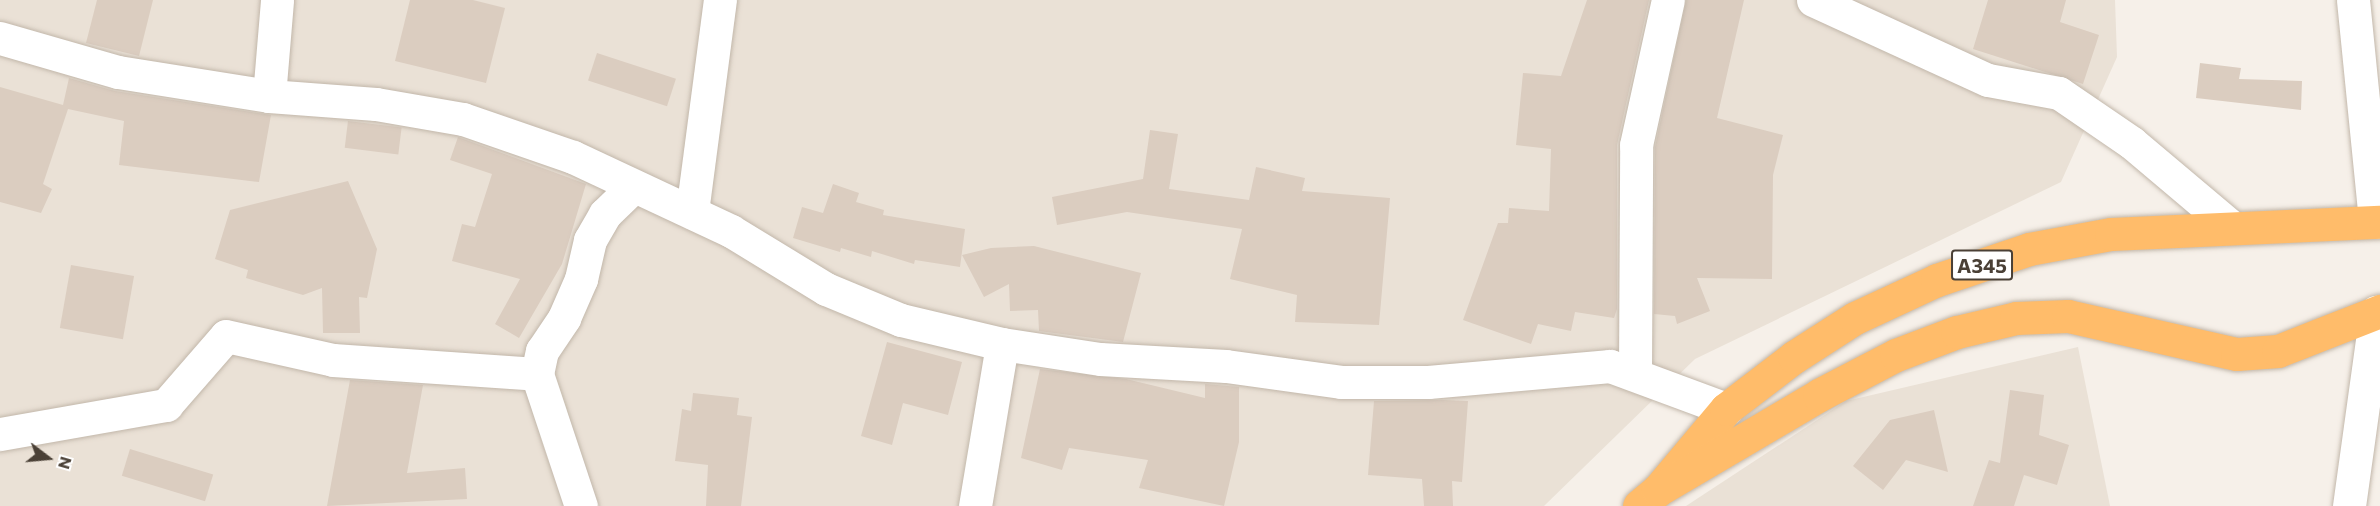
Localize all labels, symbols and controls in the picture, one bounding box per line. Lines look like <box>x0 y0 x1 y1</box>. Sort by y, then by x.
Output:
road number: A345 <box>1950 248 2014 282</box>
north arrow <box>18 428 78 488</box>
text: N <box>55 455 77 471</box>

